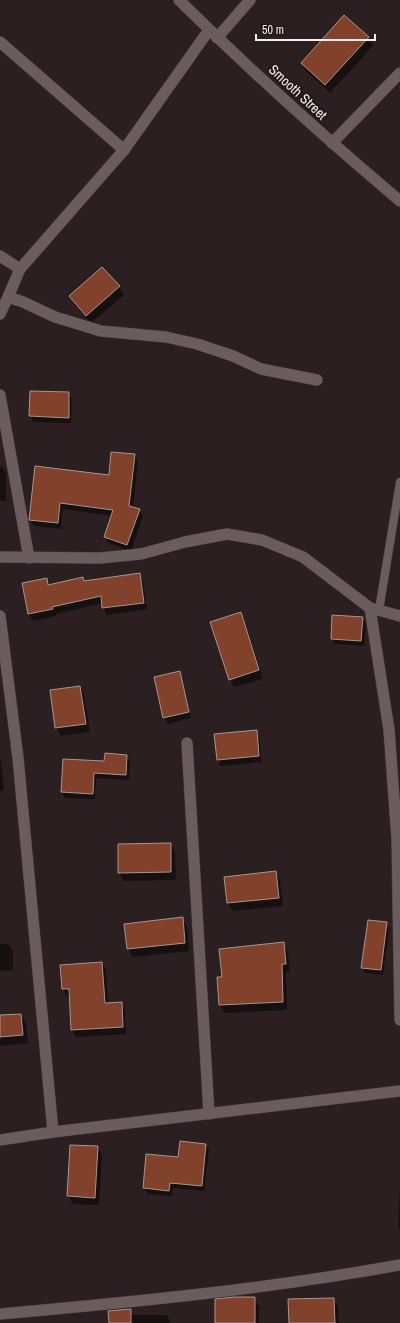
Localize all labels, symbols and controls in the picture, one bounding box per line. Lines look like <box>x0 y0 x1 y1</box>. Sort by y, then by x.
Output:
scale bar <box>256 16 375 42</box>
text: 50 m <box>262 22 284 38</box>
street label: Smooth Street <box>265 60 331 124</box>

